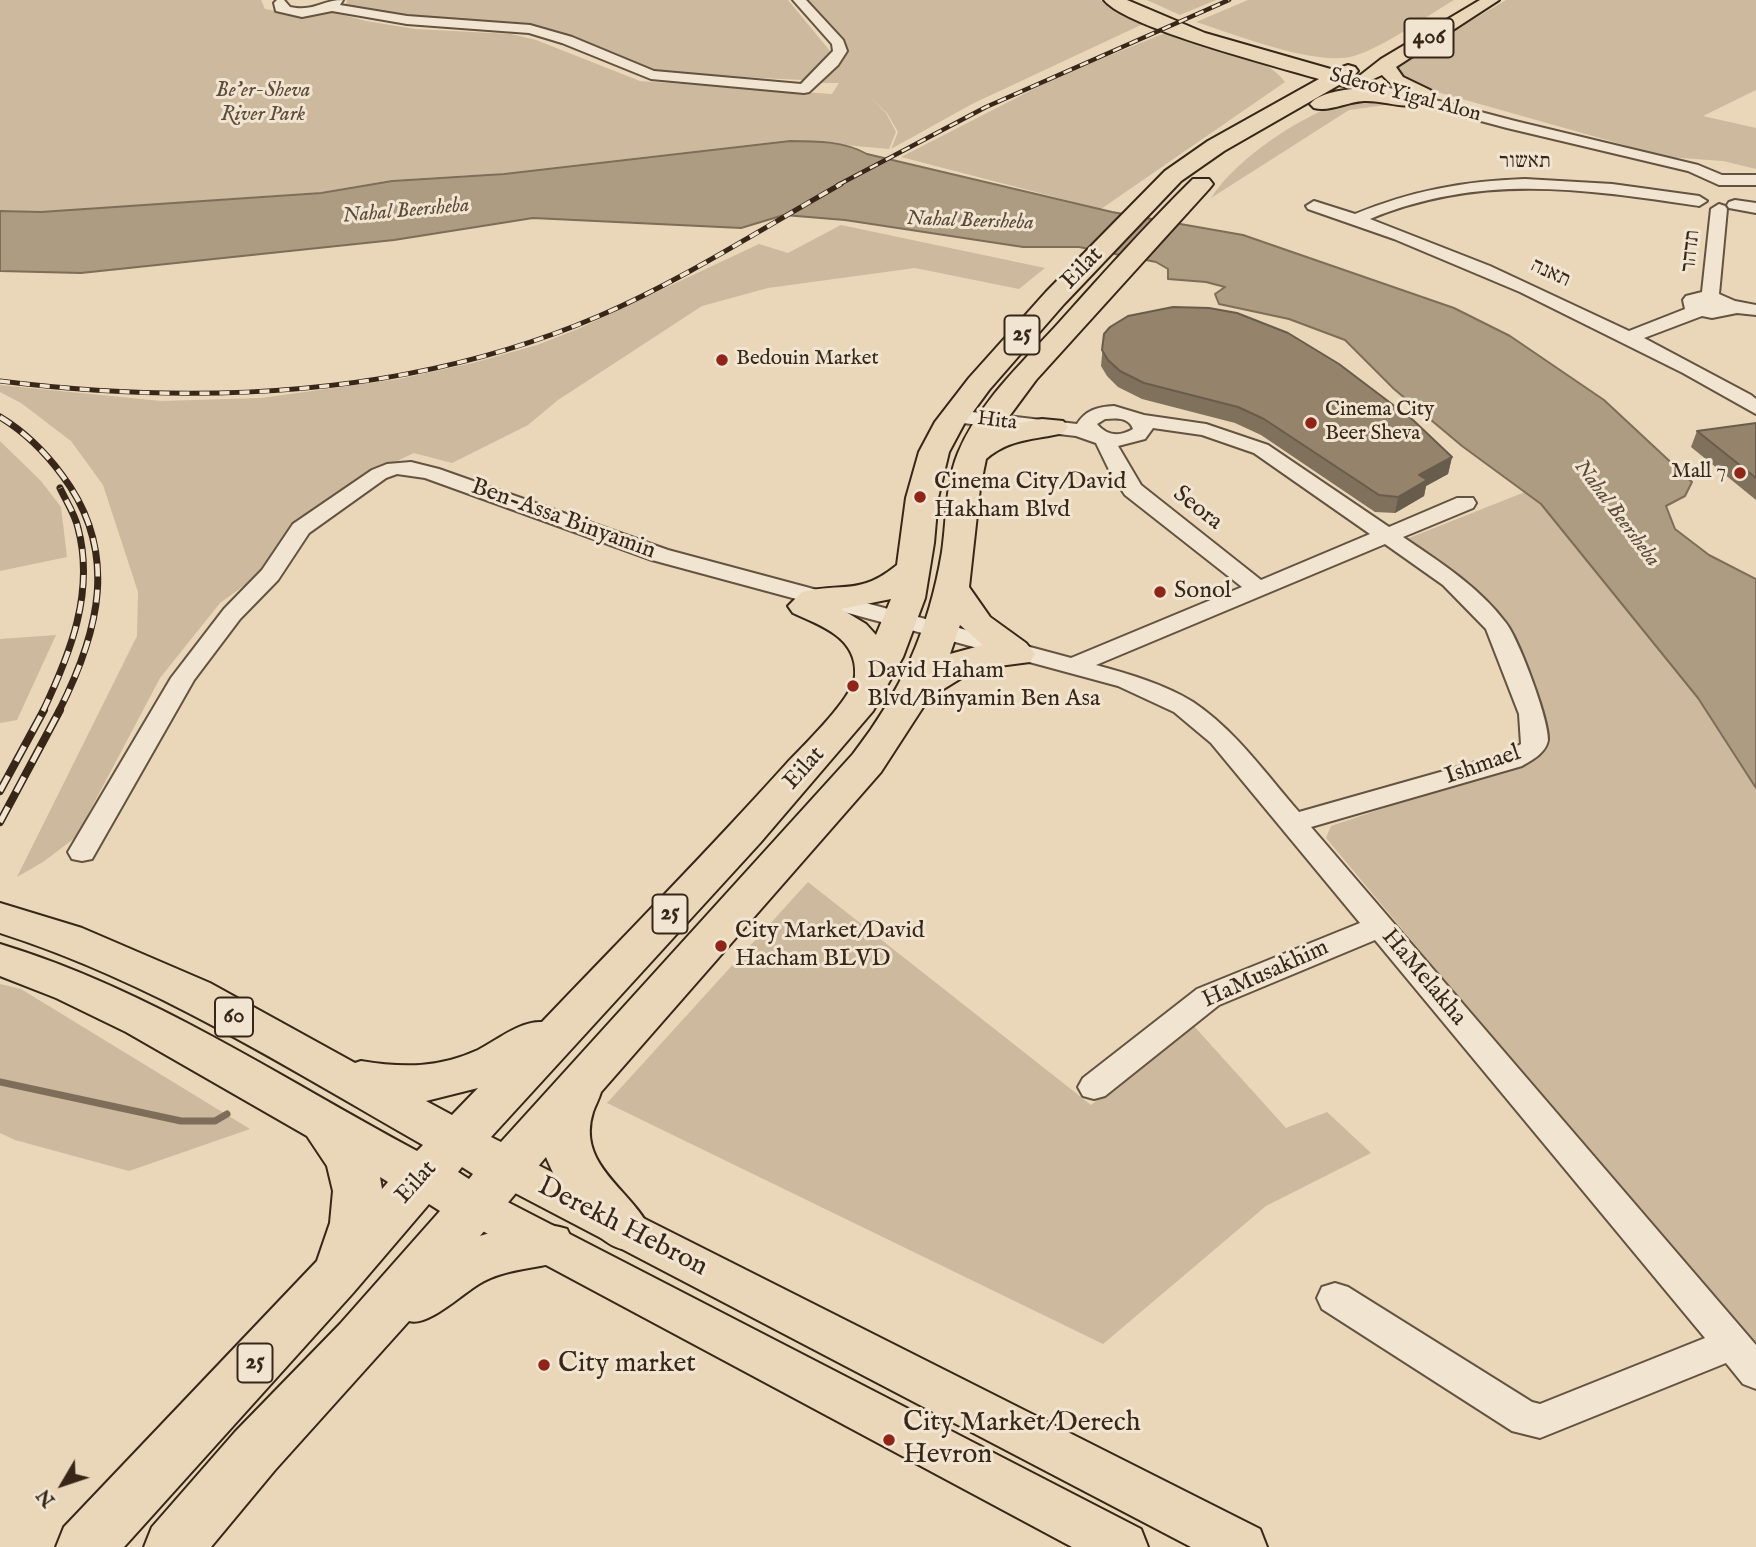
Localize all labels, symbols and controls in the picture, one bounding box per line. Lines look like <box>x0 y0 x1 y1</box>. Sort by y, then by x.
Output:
road number: 406 <box>1404 19 1454 58</box>
street label: Sderot Yigal Alon <box>1327 64 1483 128</box>
park label: Be'er-Sheva River Park <box>216 79 310 129</box>
street label: תאשור <box>1499 150 1551 176</box>
water label: Nahal Beersheba <box>342 194 470 230</box>
water label: Nahal Beersheba <box>906 207 1034 237</box>
street label: תדהר <box>1677 229 1707 273</box>
street label: Eilat <box>1056 242 1110 296</box>
street label: תאנה <box>1526 254 1574 294</box>
road number: 25 <box>1004 316 1040 354</box>
place label: Bedouin Market <box>736 347 879 373</box>
marker: Bedouin Market <box>714 352 730 368</box>
place label: Cinema City Beer Sheva <box>1325 398 1434 448</box>
street label: Hita <box>976 407 1018 437</box>
marker: Cinema City Beer Sheva <box>1303 415 1319 431</box>
water label: Nahal Beersheba <box>1568 456 1664 572</box>
place label: Mall 7 <box>1671 460 1726 486</box>
marker: Mall 7 <box>1732 465 1748 481</box>
place label: Cinema City/David Hakham Blvd <box>934 469 1126 525</box>
street label: Ben-Assa Binyamin <box>467 473 659 567</box>
street label: Seora <box>1166 481 1228 537</box>
marker: Cinema City/David Hakham Blvd <box>912 489 928 505</box>
place label: Sonol <box>1174 578 1231 606</box>
marker: Sonol <box>1152 584 1168 600</box>
place label: David Haham Blvd/Binyamin Ben Asa <box>867 658 1100 714</box>
marker: David Haham Blvd/Binyamin Ben Asa <box>845 678 861 694</box>
street label: Ishmael <box>1441 740 1525 792</box>
street label: Eilat <box>778 741 832 797</box>
road number: 25 <box>652 894 688 934</box>
place label: City Market/David Hacham BLVD <box>735 918 925 974</box>
street label: HaMelakha <box>1374 924 1472 1032</box>
street label: HaMusakhim <box>1198 934 1334 1016</box>
marker: City Market/David Hacham BLVD <box>713 938 729 954</box>
road number: 60 <box>215 998 253 1036</box>
street label: Eilat <box>390 1155 444 1211</box>
street label: Derekh Hebron <box>531 1171 713 1285</box>
road number: 25 <box>238 1344 272 1382</box>
place label: City market <box>558 1348 696 1382</box>
marker: City market <box>536 1357 552 1373</box>
place label: City Market/Derech Hevron <box>903 1407 1141 1473</box>
marker: City Market/Derech Hevron <box>881 1432 897 1448</box>
north arrow <box>28 1449 98 1519</box>
text: N <box>32 1483 61 1511</box>

